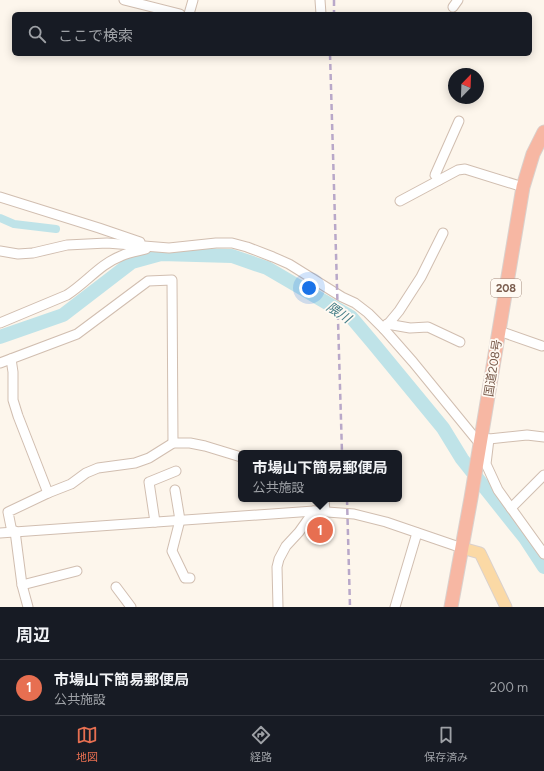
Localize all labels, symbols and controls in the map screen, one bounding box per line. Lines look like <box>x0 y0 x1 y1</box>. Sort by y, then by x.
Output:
search box <box>12 12 532 56</box>
icon: search <box>26 23 48 45</box>
text: ここで検索 <box>58 27 133 45</box>
north arrow <box>448 68 484 104</box>
your location <box>299 278 319 298</box>
road number: 208 <box>491 279 521 297</box>
water label: 隈川 <box>324 299 355 327</box>
street label: 国道208号 <box>482 338 504 398</box>
popup <box>238 450 402 502</box>
text: 市場山下簡易郵便局 <box>252 459 388 477</box>
text: 公共施設 <box>252 480 305 495</box>
pin: 1 <box>307 515 333 545</box>
text: 周辺 <box>16 625 50 645</box>
text: 市場山下簡易郵便局 <box>54 671 189 689</box>
text: 1 <box>26 680 32 695</box>
text: 200 m <box>490 680 528 695</box>
text: 公共施設 <box>54 692 106 707</box>
tab: 地図 <box>76 724 98 764</box>
tab: 経路 <box>250 724 272 764</box>
tab: 保存済み <box>424 724 468 764</box>

